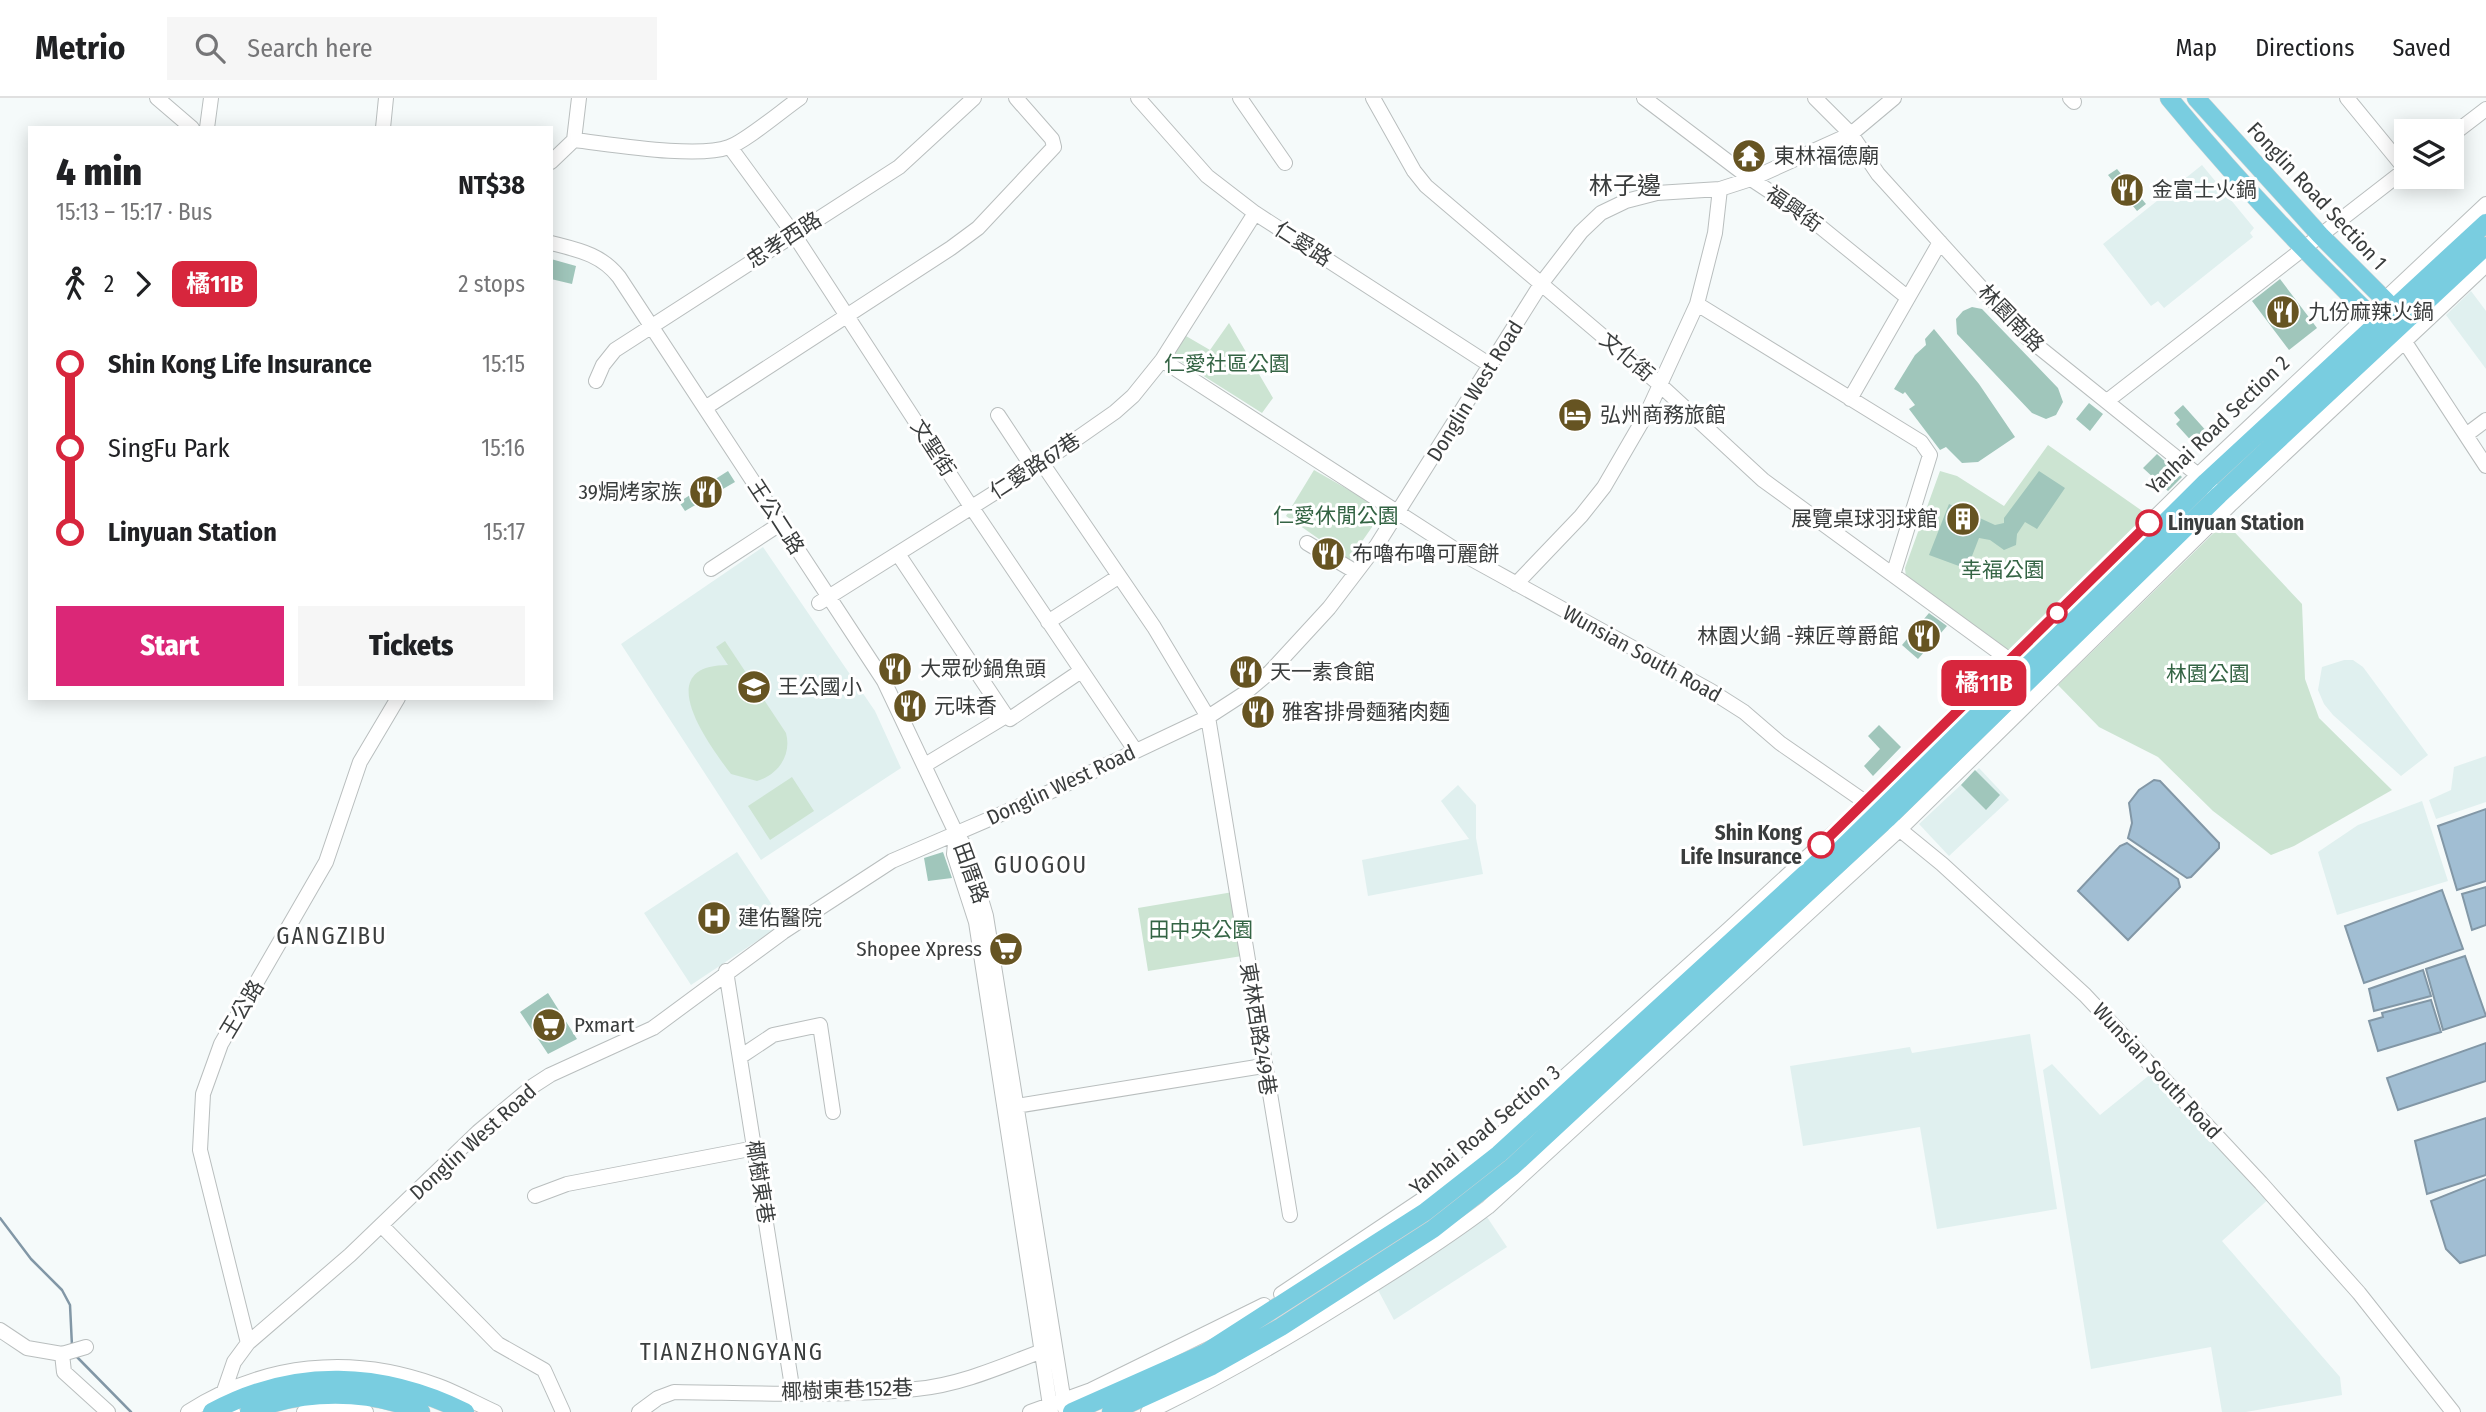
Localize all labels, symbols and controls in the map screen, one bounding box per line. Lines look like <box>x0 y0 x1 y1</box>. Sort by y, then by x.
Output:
search box <box>167 17 657 80</box>
text: Metrio <box>35 28 125 68</box>
icon: search <box>191 29 229 67</box>
text: Search here <box>247 33 373 64</box>
text: Map <box>2176 34 2217 62</box>
text: Directions <box>2255 34 2354 62</box>
text: Saved <box>2392 34 2451 62</box>
street label: Fonglin Road Section 1 <box>2242 117 2392 275</box>
map controls <box>2394 119 2464 189</box>
button: layers <box>2394 119 2464 189</box>
temple icon: 東林福德廟 <box>1730 137 1768 175</box>
place label: 東林福德廟 <box>1774 143 1879 169</box>
text: 4 min <box>56 149 142 195</box>
text: NT$38 <box>458 170 525 201</box>
restaurant icon: 金富士火鍋 <box>2108 171 2146 209</box>
district label: 林子邊 <box>1589 172 1661 200</box>
place label: 金富士火鍋 <box>2152 177 2257 203</box>
street label: 福興街 <box>1761 180 1827 238</box>
text: 15:13 – 15:17 · Bus <box>56 198 212 226</box>
street label: 忠孝西路 <box>742 206 826 274</box>
street label: 仁愛路 <box>1270 216 1336 272</box>
icon: walk <box>56 265 94 303</box>
icon: forward <box>124 265 162 303</box>
text: 2 <box>104 270 114 298</box>
text: 橘11B <box>186 270 243 298</box>
text: 2 stops <box>458 270 525 298</box>
street label: 林園南路 <box>1972 279 2050 357</box>
restaurant icon: 九份麻辣火鍋 <box>2264 293 2302 331</box>
place label: 九份麻辣火鍋 <box>2308 299 2434 325</box>
street label: Donglin West Road <box>1421 316 1529 466</box>
street label: 文化街 <box>1595 327 1659 387</box>
text: Shin Kong Life Insurance <box>108 349 372 380</box>
text: 15:15 <box>482 350 525 378</box>
street label: Yanhai Road Section 2 <box>2141 350 2295 500</box>
park label: 仁愛社區公園 <box>1164 351 1290 377</box>
hotel icon: 弘州商務旅館 <box>1556 396 1594 434</box>
place label: 弘州商務旅館 <box>1600 402 1726 428</box>
street label: 文聖街 <box>905 415 961 481</box>
street label: 仁愛路67巷 <box>985 427 1085 505</box>
text: SingFu Park <box>108 433 230 464</box>
text: 15:16 <box>481 434 525 462</box>
restaurant icon: 39焗烤家族 <box>687 473 725 511</box>
street label: 王公二路 <box>742 475 810 559</box>
place label: 39焗烤家族 <box>579 479 682 505</box>
building icon: 展覽桌球羽球館 <box>1944 500 1982 538</box>
park label: 仁愛休閒公園 <box>1273 503 1399 529</box>
place label: 展覽桌球羽球館 <box>1791 506 1938 532</box>
marker: Linyuan Station <box>2136 510 2162 536</box>
place label: Linyuan Station <box>2168 510 2304 536</box>
text: Linyuan Station <box>108 517 277 548</box>
text: 15:17 <box>483 518 525 546</box>
restaurant icon: 布嚕布嚕可麗餅 <box>1309 535 1347 573</box>
place label: 布嚕布嚕可麗餅 <box>1352 541 1499 567</box>
park label: 幸福公園 <box>1961 557 2045 583</box>
street label: Wunsian South Road <box>1558 600 1726 708</box>
unlabelled marker <box>2047 603 2067 623</box>
button: Start <box>56 606 284 686</box>
button: Tickets <box>298 606 525 686</box>
restaurant icon: 林園火鍋 -辣匠尊爵館 <box>1905 617 1943 655</box>
place label: 林園火鍋 -辣匠尊爵館 <box>1697 623 1899 649</box>
restaurant icon: 大眾砂鍋魚頭 <box>876 650 914 688</box>
restaurant icon: 天一素食館 <box>1227 653 1265 691</box>
place label: 大眾砂鍋魚頭 <box>920 656 1046 682</box>
place label: 天一素食館 <box>1270 659 1375 685</box>
line badge: 橘11B <box>1935 660 2033 706</box>
park label: 林園公園 <box>2166 661 2250 687</box>
school or university icon: 王公國小 <box>735 668 773 706</box>
text: 橘11B <box>1955 669 2013 697</box>
place label: 王公國小 <box>778 674 862 700</box>
restaurant icon: 元味香 <box>891 687 929 725</box>
place label: 元味香 <box>934 693 997 719</box>
restaurant icon: 雅客排骨麵豬肉麵 <box>1239 693 1277 731</box>
place label: 雅客排骨麵豬肉麵 <box>1282 699 1450 725</box>
street label: Donglin West Road <box>982 739 1140 831</box>
place label: Shin Kong Life Insurance <box>1680 820 1803 870</box>
marker: Shin Kong Life Insurance <box>1808 832 1834 858</box>
street label: 田厝路 <box>948 839 994 907</box>
district label: GUOGOU <box>994 851 1088 879</box>
hospital icon: 建佑醫院 <box>695 899 733 937</box>
place label: 建佑醫院 <box>738 905 822 931</box>
park label: 田中央公園 <box>1149 917 1254 943</box>
district label: GANGZIBU <box>276 922 388 950</box>
supermarket icon: Shopee Xpress <box>987 930 1025 968</box>
place label: Shopee Xpress <box>856 936 982 962</box>
street label: 東林西路249巷 <box>1235 961 1281 1097</box>
street label: 王公路 <box>215 975 269 1043</box>
street label: Wunsian South Road <box>2087 997 2227 1145</box>
supermarket icon: Pxmart <box>530 1006 568 1044</box>
place label: Pxmart <box>574 1012 635 1038</box>
street label: Yanhai Road Section 3 <box>1404 1059 1566 1201</box>
street label: Donglin West Road <box>404 1078 542 1206</box>
street label: 椰樹東巷 <box>741 1138 779 1226</box>
district label: TIANZHONGYANG <box>640 1338 824 1366</box>
street label: 椰樹東巷152巷 <box>781 1375 913 1405</box>

